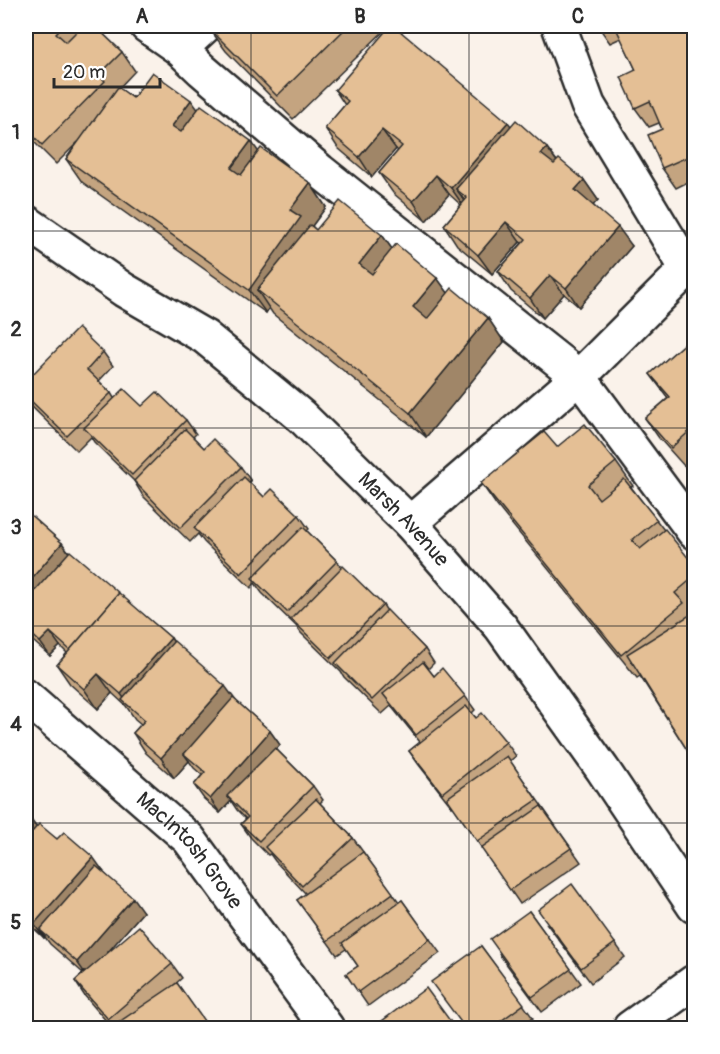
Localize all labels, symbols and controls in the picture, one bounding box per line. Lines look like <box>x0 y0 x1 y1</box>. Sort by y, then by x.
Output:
text: A <box>136 4 149 29</box>
text: B <box>354 4 366 29</box>
text: C <box>572 4 584 29</box>
scale bar <box>54 51 160 89</box>
text: 20 m <box>63 61 105 84</box>
text: 1 <box>12 120 20 145</box>
text: 2 <box>10 317 22 342</box>
street label: Marsh Avenue <box>352 467 455 573</box>
text: 3 <box>10 515 22 540</box>
text: 4 <box>10 712 22 737</box>
street label: MacIntosh Grove <box>130 786 249 915</box>
text: 5 <box>11 910 22 935</box>

